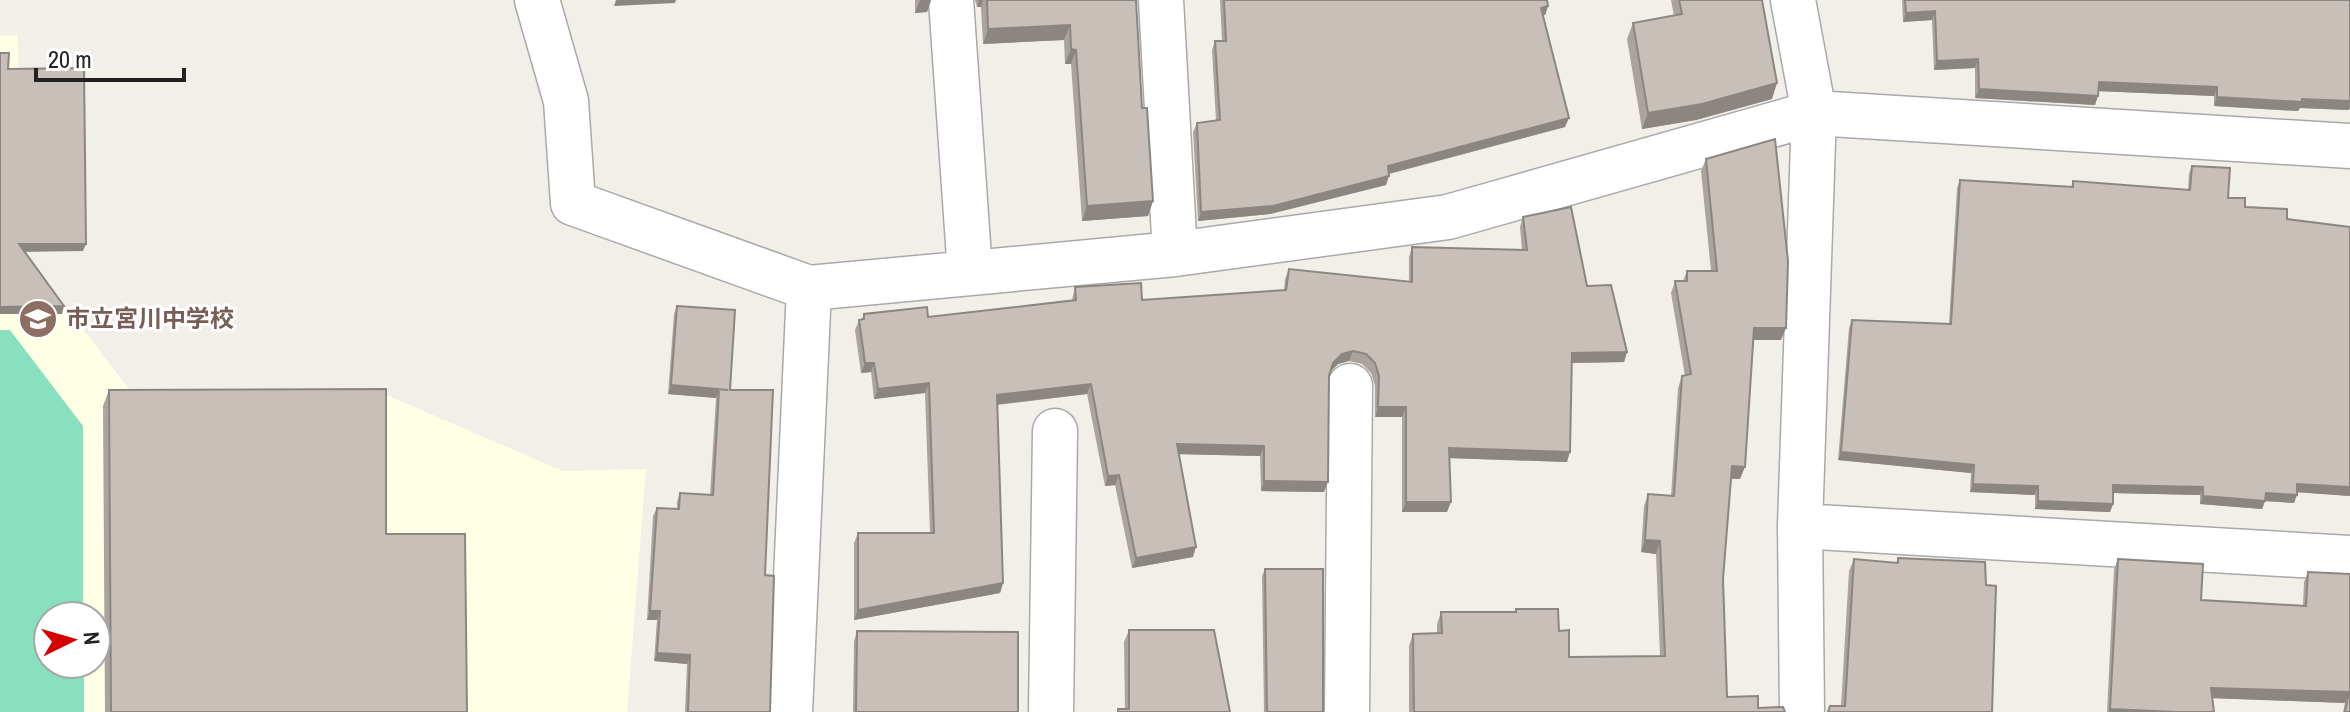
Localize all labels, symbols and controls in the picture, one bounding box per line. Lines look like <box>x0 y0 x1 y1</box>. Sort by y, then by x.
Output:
scale bar <box>36 32 184 82</box>
text: 20 m <box>48 43 92 75</box>
school or university icon: 市立宮川中学校 <box>17 298 59 340</box>
place label: 市立宮川中学校 <box>66 302 234 334</box>
north arrow <box>32 600 112 680</box>
text: N <box>76 630 107 646</box>

